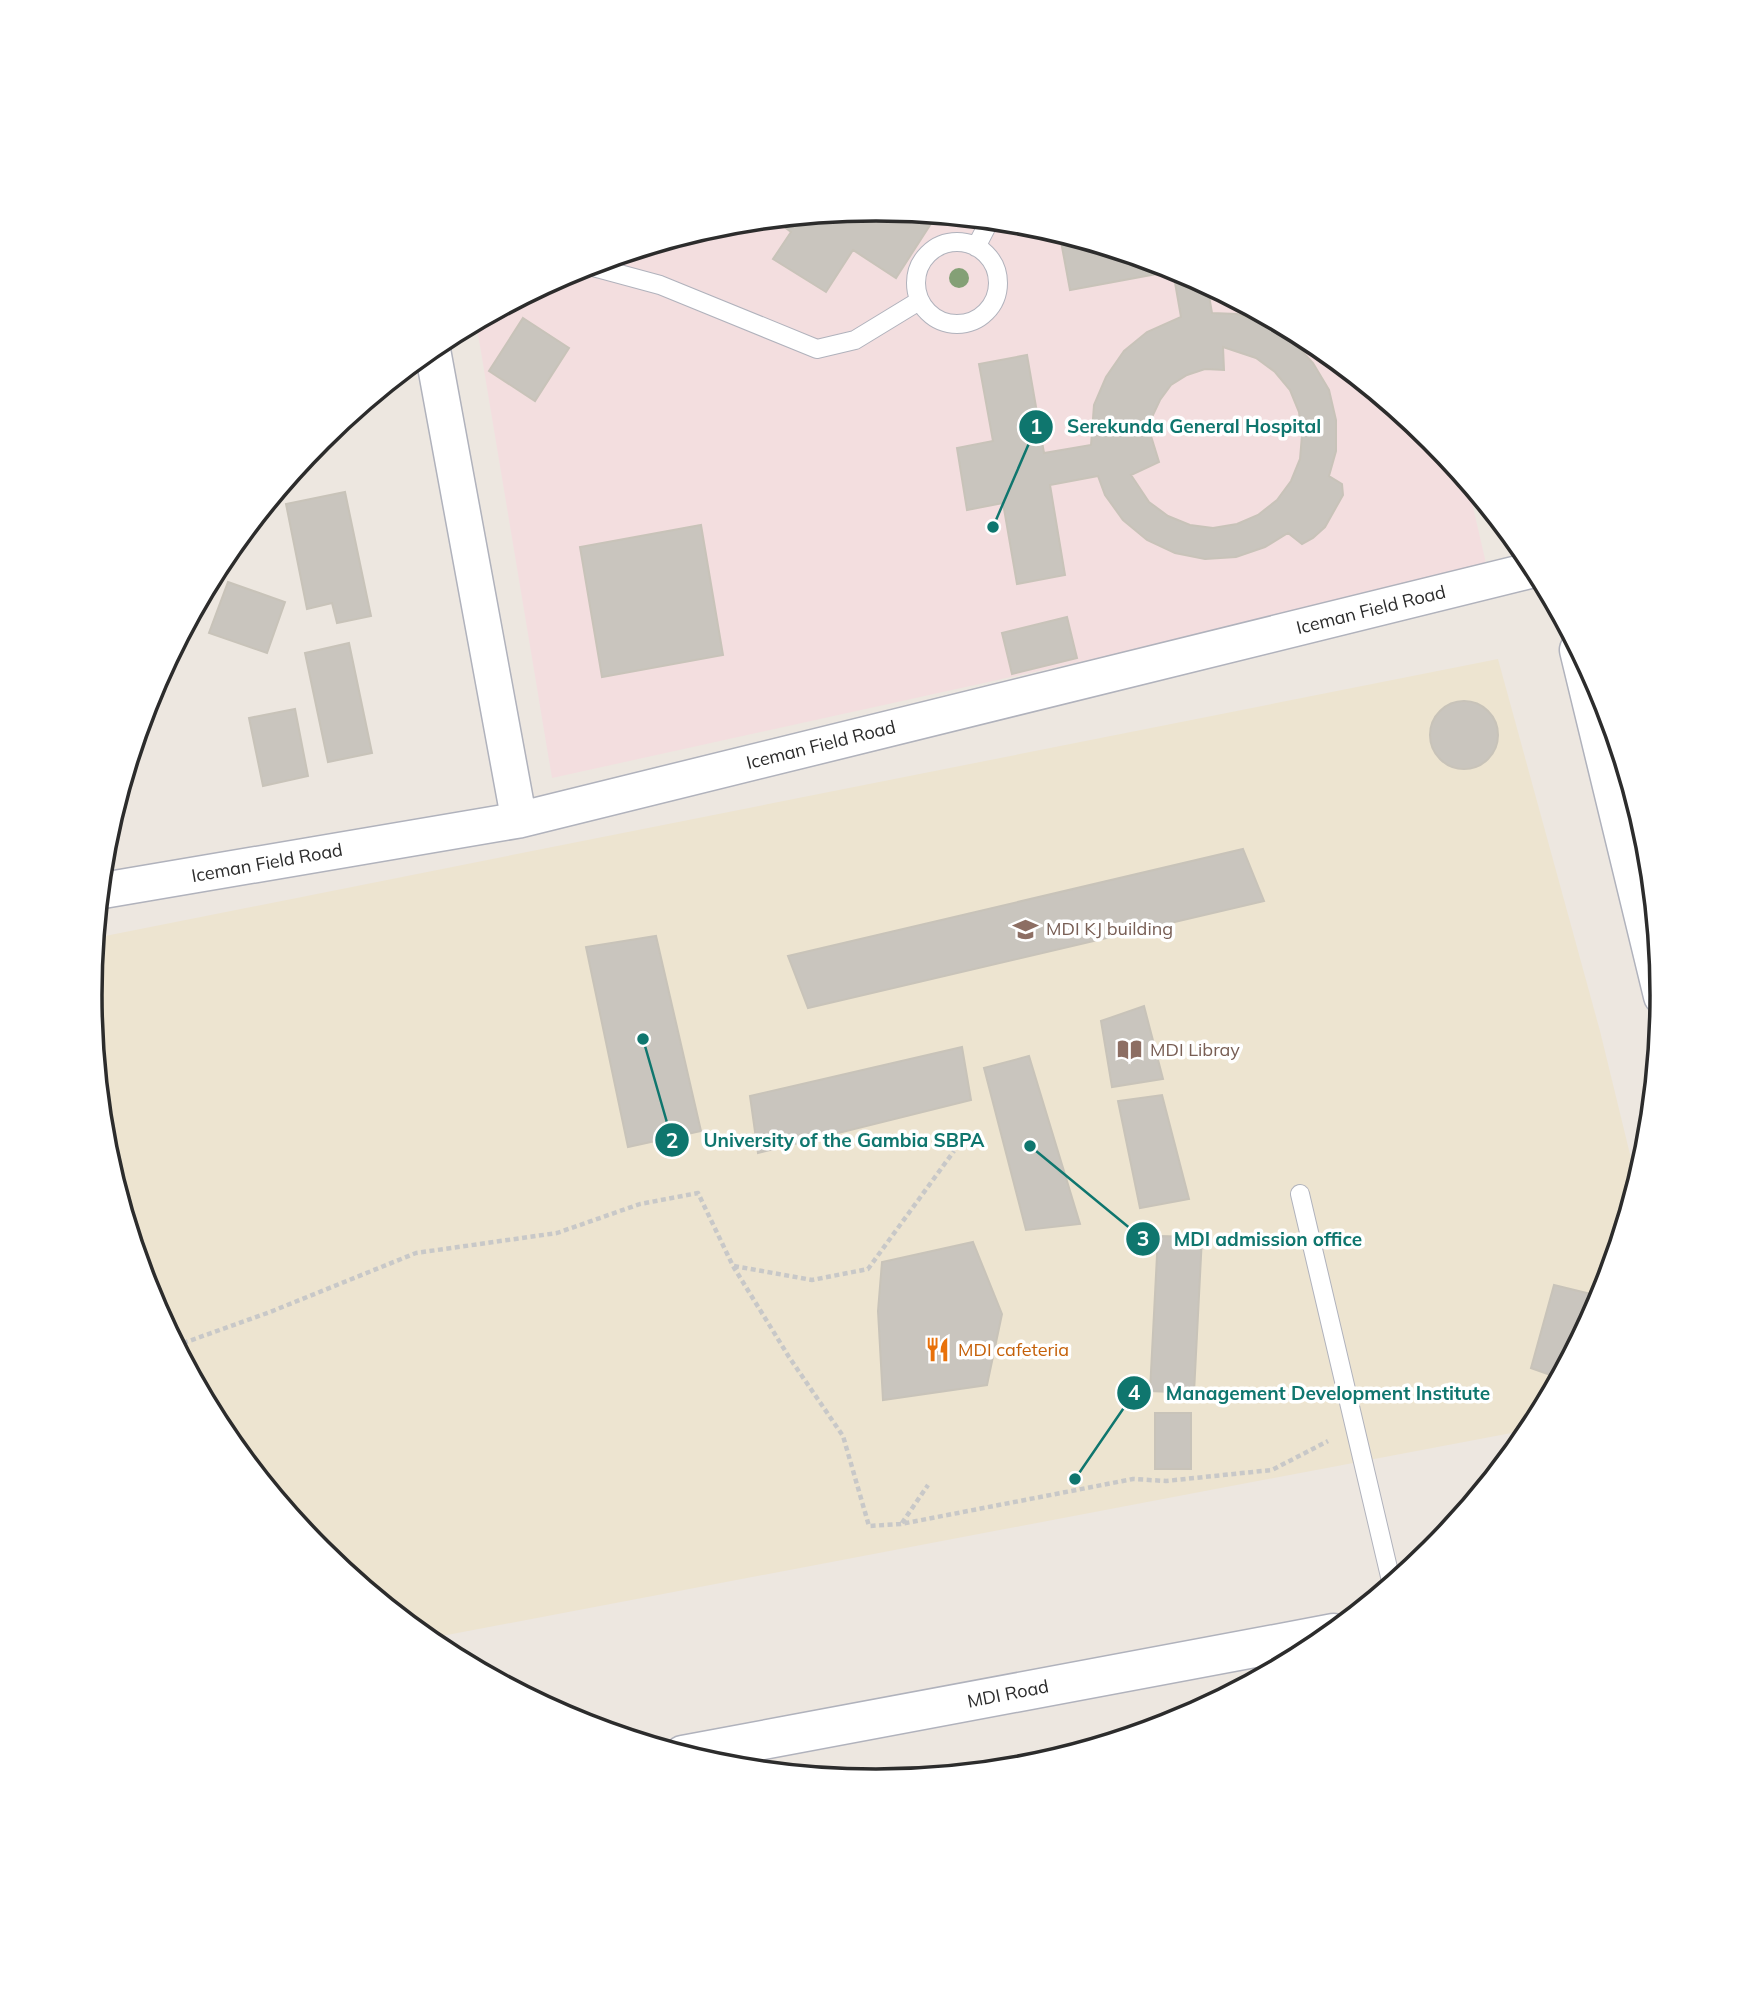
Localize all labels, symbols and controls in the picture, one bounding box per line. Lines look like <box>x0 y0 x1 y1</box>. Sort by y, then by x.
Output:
callout: Serekunda General Hospital <box>1018 407 1335 447</box>
text: 1 <box>1030 413 1042 439</box>
text: Serekunda General Hospital <box>1067 414 1321 438</box>
street label: Iceman Field Road <box>1294 580 1448 639</box>
street label: Iceman Field Road <box>744 715 898 774</box>
street label: Iceman Field Road <box>190 838 344 887</box>
school or university icon: MDI KJ building <box>1012 915 1040 943</box>
place label: MDI KJ building <box>1046 917 1173 940</box>
library icon: MDI Libray <box>1116 1036 1144 1064</box>
place label: MDI Libray <box>1150 1038 1240 1061</box>
callout: University of the Gambia SBPA <box>655 1120 998 1160</box>
text: 2 <box>666 1127 678 1153</box>
text: University of the Gambia SBPA <box>704 1128 985 1152</box>
callout: MDI admission office <box>1125 1219 1377 1259</box>
text: 3 <box>1137 1225 1149 1251</box>
text: MDI admission office <box>1174 1227 1362 1251</box>
restaurant icon: MDI cafeteria <box>924 1336 952 1364</box>
place label: MDI cafeteria <box>958 1338 1069 1361</box>
callout: Management Development Institute <box>1117 1373 1504 1413</box>
text: 4 <box>1128 1379 1141 1405</box>
text: Management Development Institute <box>1166 1381 1490 1405</box>
street label: MDI Road <box>965 1674 1051 1713</box>

